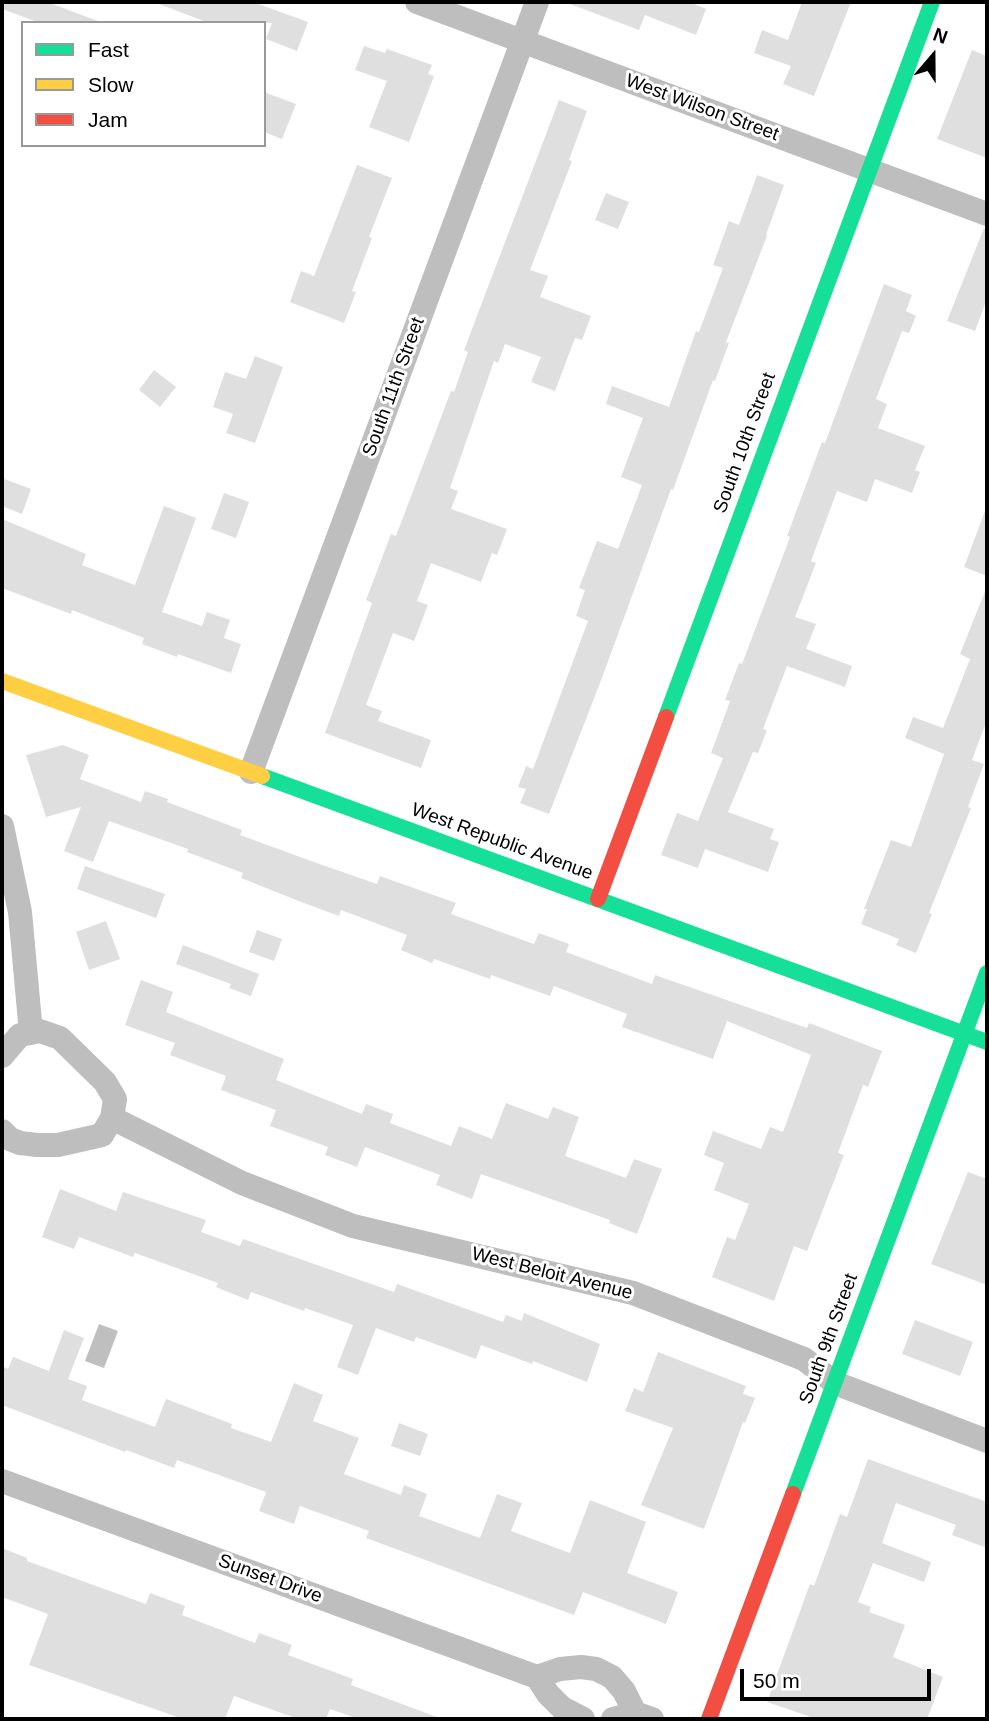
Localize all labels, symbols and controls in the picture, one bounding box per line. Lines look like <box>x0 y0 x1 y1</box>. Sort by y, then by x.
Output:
legend <box>21 21 266 147</box>
north arrow <box>898 21 968 91</box>
text: N <box>930 24 950 48</box>
text: Fast <box>88 38 129 61</box>
street label: West Wilson Street <box>622 70 782 146</box>
text: Slow <box>88 73 134 96</box>
text: Jam <box>88 108 128 131</box>
street label: South 11th Street <box>358 314 430 460</box>
street label: South 10th Street <box>709 370 781 516</box>
street label: West Republic Avenue <box>408 799 596 885</box>
street label: West Beloit Avenue <box>469 1243 635 1305</box>
street label: South 9th Street <box>795 1271 863 1407</box>
street label: Sunset Drive <box>215 1550 325 1608</box>
scale bar <box>744 1654 935 1698</box>
text: 50 m <box>753 1669 800 1692</box>

